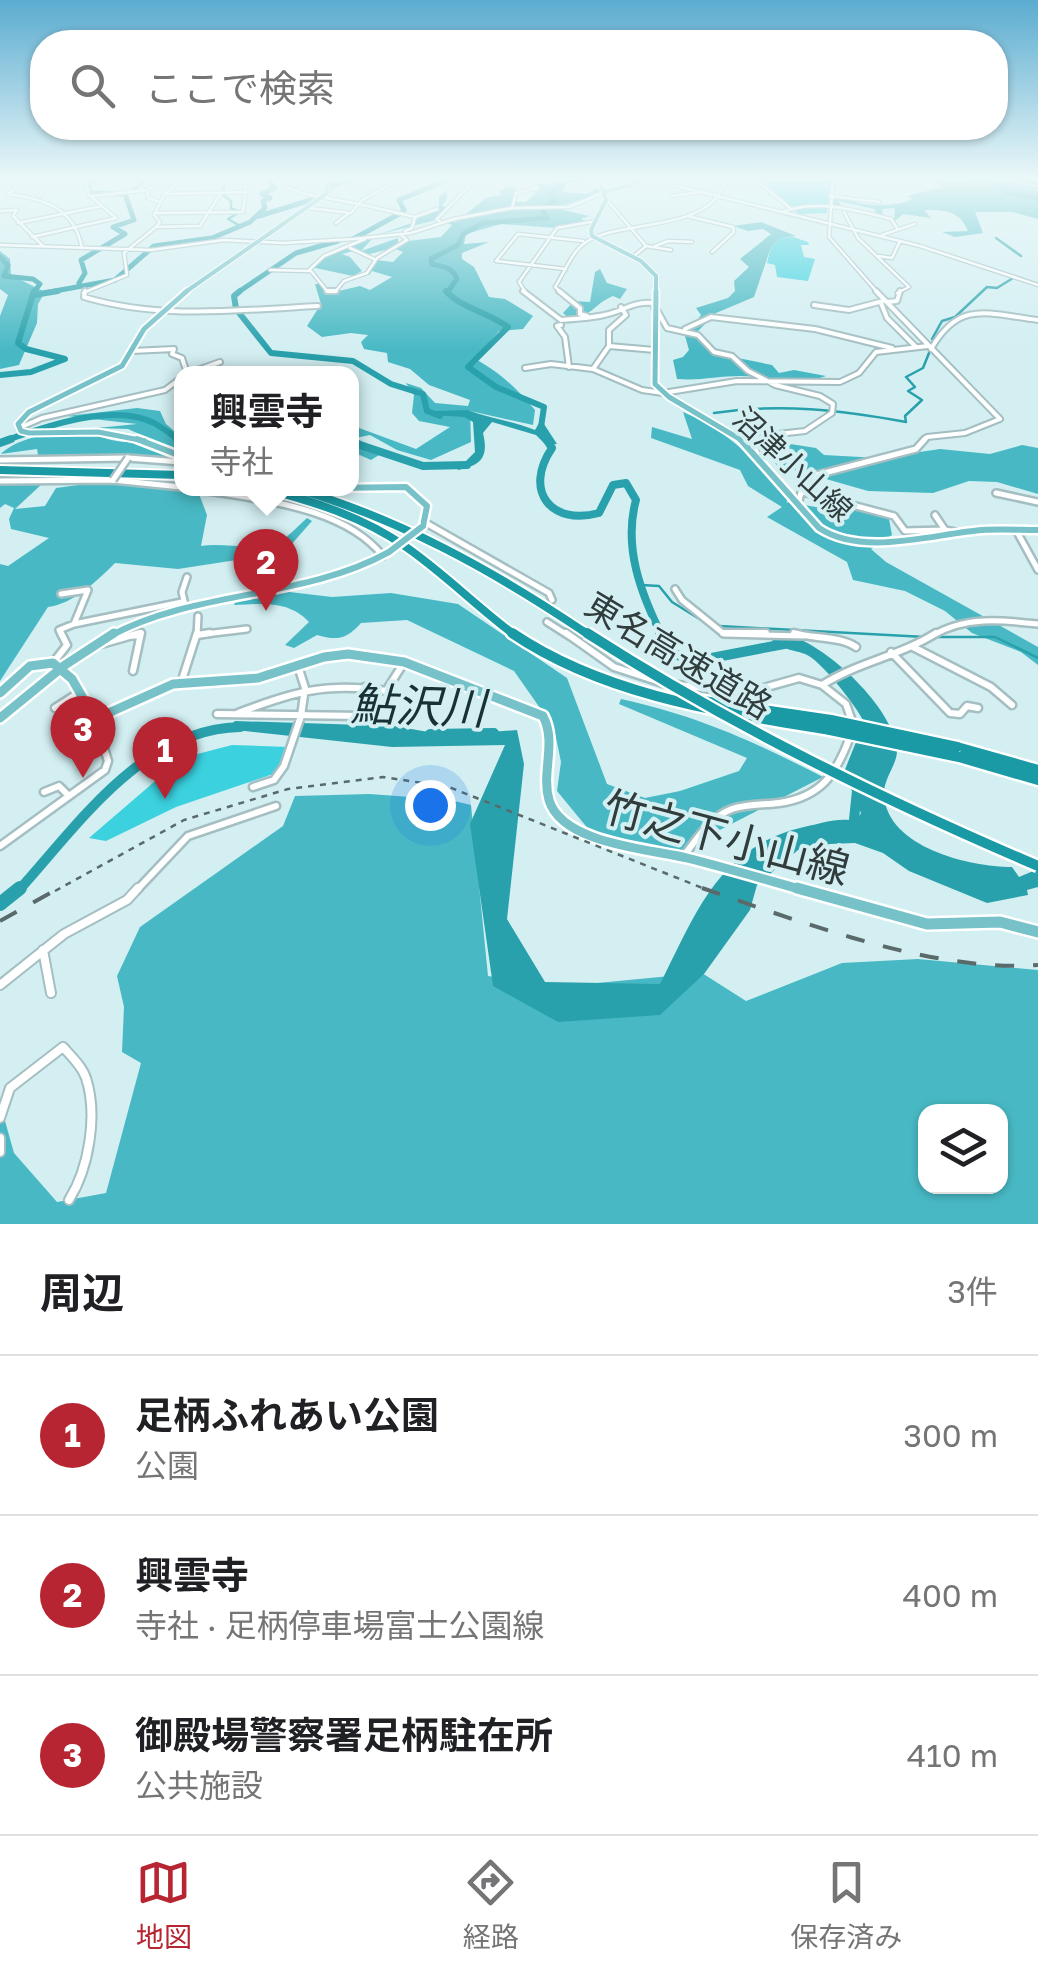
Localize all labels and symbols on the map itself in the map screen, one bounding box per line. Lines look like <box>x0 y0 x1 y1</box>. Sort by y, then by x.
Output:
street label: 沼津小山線 <box>726 400 860 528</box>
pin: 2 <box>234 528 298 611</box>
street label: 東名高速道路 <box>578 583 780 727</box>
water label: 鮎沢川 <box>350 676 490 734</box>
pin: 3 <box>51 696 116 778</box>
pin: 1 <box>132 716 198 799</box>
your location <box>405 780 456 831</box>
street label: 竹之下小山線 <box>599 780 855 894</box>

